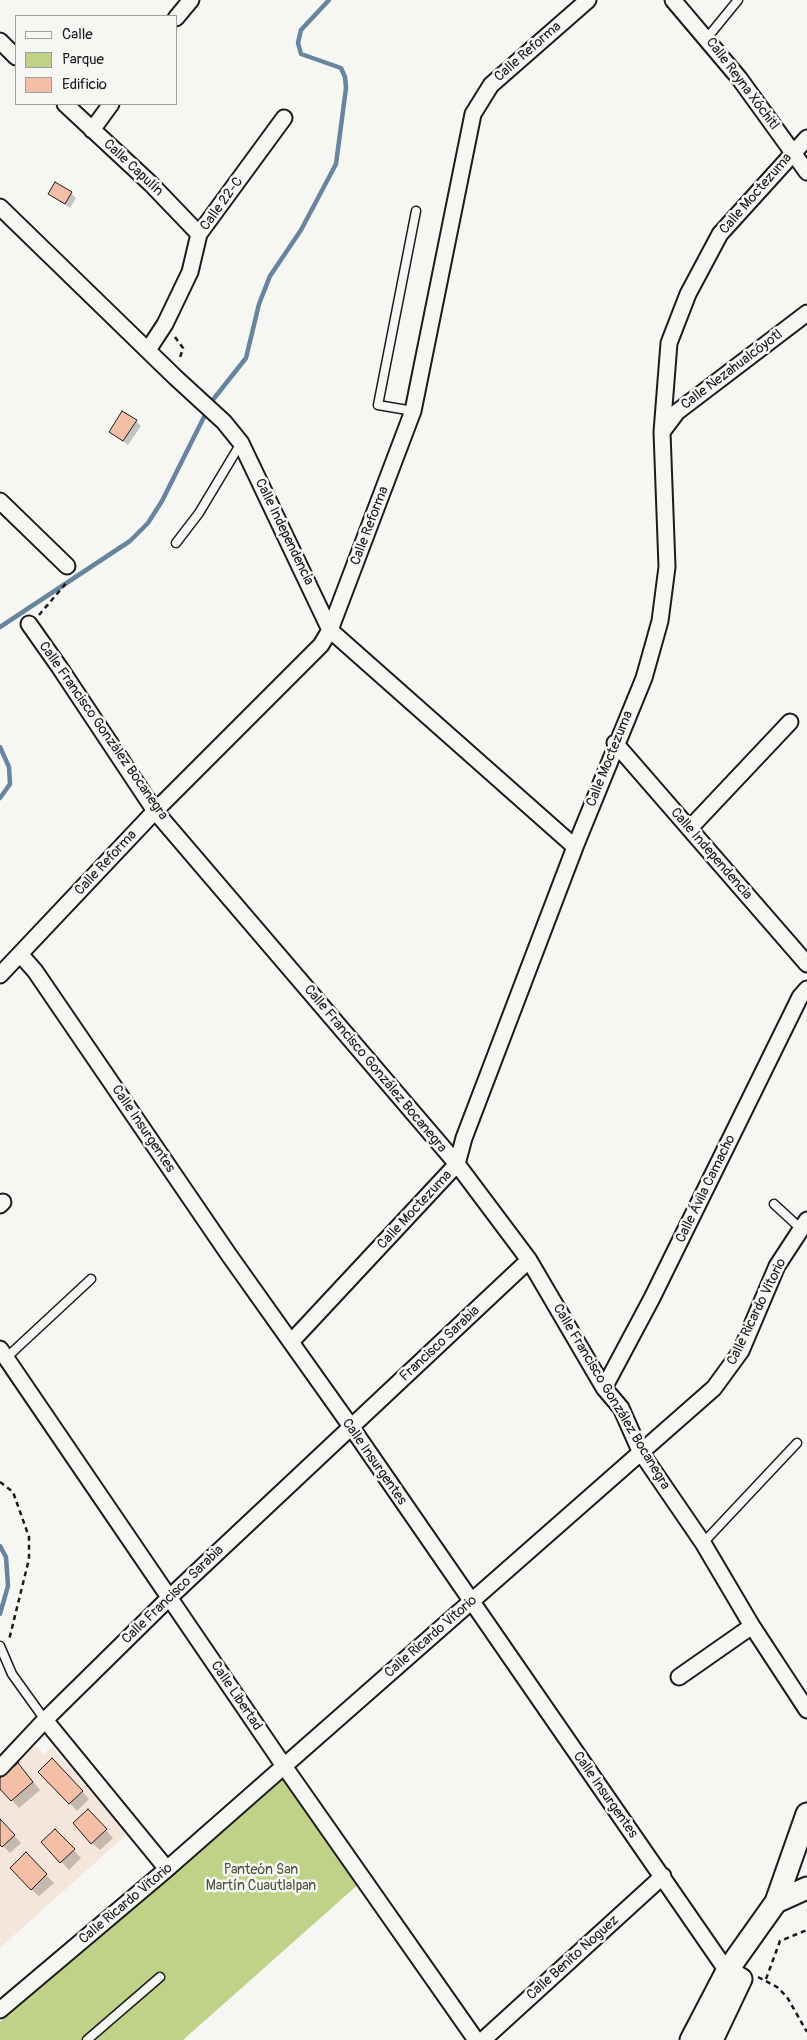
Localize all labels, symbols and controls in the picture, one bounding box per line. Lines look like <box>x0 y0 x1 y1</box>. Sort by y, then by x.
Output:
legend <box>15 15 178 105</box>
street label: Calle Reforma <box>491 18 565 86</box>
text: Calle <box>62 25 93 44</box>
street label: Calle Reyna Xóchitl <box>702 35 782 133</box>
text: Parque <box>62 50 104 69</box>
text: Edificio <box>62 75 107 94</box>
street label: Calle Capulín <box>100 136 166 200</box>
street label: Calle Moctezuma <box>716 150 796 238</box>
street label: Calle 22-C <box>197 174 247 234</box>
street label: Calle Nezahualcóyotl <box>678 326 786 414</box>
street label: Calle Independencia <box>251 476 317 588</box>
street label: Calle Reforma <box>347 484 393 568</box>
street label: Calle Francisco González Bocanegra <box>35 639 171 823</box>
street label: Calle Moctezuma <box>583 709 637 809</box>
street label: Calle Independencia <box>666 805 756 903</box>
street label: Calle Reforma <box>72 827 140 899</box>
street label: Calle Francisco González Bocanegra <box>300 982 450 1156</box>
street label: Calle Insurgentes <box>108 1082 178 1176</box>
street label: Calle Ávila Camacho <box>673 1132 739 1246</box>
street label: Calle Moctezuma <box>374 1167 456 1253</box>
street label: Calle Ricardo Vitorio <box>724 1256 790 1368</box>
street label: Calle Francisco González Bocanegra <box>549 1301 673 1493</box>
street label: Francisco Sarabia <box>397 1303 483 1385</box>
street label: Calle Insurgentes <box>338 1416 410 1508</box>
street label: Calle Francisco Sarabia <box>119 1542 227 1648</box>
street label: Calle Ricardo Vitorio <box>381 1592 481 1682</box>
street label: Calle Libertad <box>207 1658 265 1734</box>
street label: Calle Insurgentes <box>569 1749 641 1841</box>
street label: Calle Ricardo Vitorio <box>76 1860 176 1948</box>
park label: Panteón San Martín Cuautlalpan <box>206 1862 316 1894</box>
street label: Calle Benito Noguez <box>523 1912 623 2004</box>

